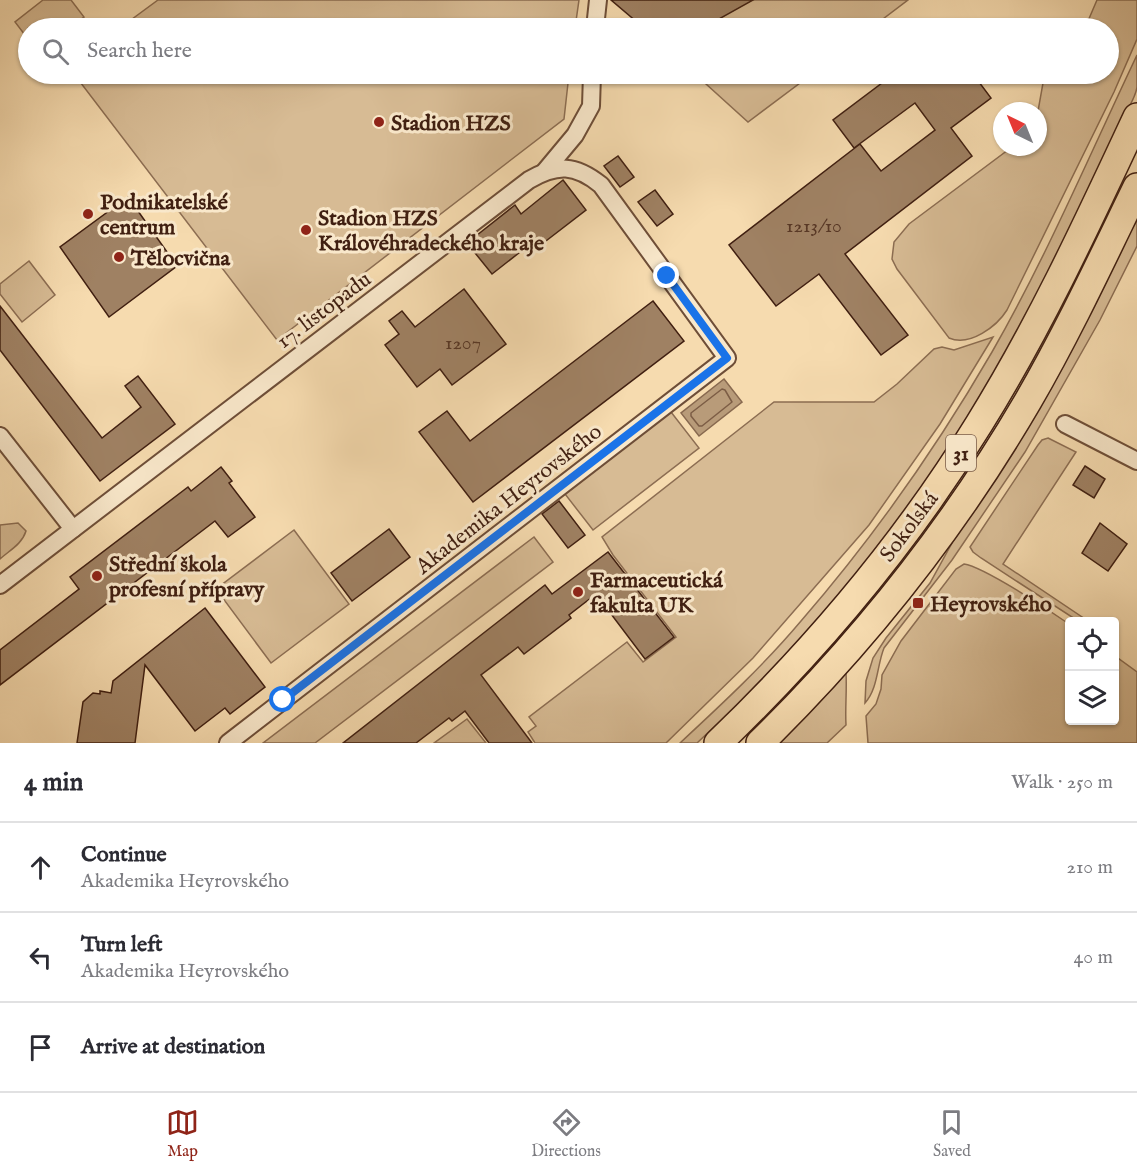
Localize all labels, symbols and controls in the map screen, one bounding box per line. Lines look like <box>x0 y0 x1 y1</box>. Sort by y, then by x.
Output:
search box <box>18 18 1119 84</box>
icon: search <box>39 35 72 68</box>
text: Search here <box>87 37 192 65</box>
north arrow <box>993 102 1047 156</box>
place label: Stadion HZS <box>391 110 511 138</box>
marker: Stadion HZS <box>372 115 386 129</box>
place label: Podnikatelské centrum <box>100 189 228 242</box>
place label: Stadion HZS Královéhradeckého kraje <box>318 205 544 258</box>
marker: Podnikatelské centrum <box>81 207 95 221</box>
house number: 1213/10 <box>786 214 842 239</box>
marker: Stadion HZS Královéhradeckého kraje <box>299 223 313 237</box>
place label: Tělocvična <box>130 245 231 273</box>
marker: Tělocvična <box>112 250 126 264</box>
route end <box>653 262 679 288</box>
street label: 17. listopadu <box>271 266 377 355</box>
house number: 1207 <box>445 331 481 356</box>
street label: Akademika Heyrovského <box>410 418 608 582</box>
road number: 31 <box>946 435 976 471</box>
street label: Sokolská <box>874 486 946 568</box>
place label: Střední škola profesní přípravy <box>108 551 266 604</box>
place label: Farmaceutická fakulta UK <box>590 567 723 620</box>
marker: Střední škola profesní přípravy <box>90 569 104 583</box>
marker: Farmaceutická fakulta UK <box>571 585 585 599</box>
place label: Heyrovského <box>930 591 1052 619</box>
marker: Heyrovského <box>911 596 925 610</box>
map controls <box>1065 617 1119 725</box>
button: locate <box>1065 617 1119 671</box>
button: layers <box>1065 671 1119 725</box>
route start <box>269 686 295 712</box>
text: 4 min <box>24 766 83 799</box>
text: Walk · 250 m <box>1011 770 1113 795</box>
text: Continue <box>81 841 167 869</box>
icon: ahead <box>24 851 57 884</box>
text: 210 m <box>1067 855 1113 880</box>
text: Akademika Heyrovského <box>81 869 289 894</box>
text: Turn left <box>81 931 163 959</box>
icon: left <box>24 941 57 974</box>
text: 40 m <box>1074 945 1113 970</box>
text: Akademika Heyrovského <box>81 959 289 984</box>
icon: arrive <box>24 1031 57 1064</box>
text: Arrive at destination <box>81 1033 265 1061</box>
tab: Map <box>166 1106 199 1162</box>
tab: Directions <box>531 1106 601 1162</box>
tab: Saved <box>933 1106 971 1162</box>

